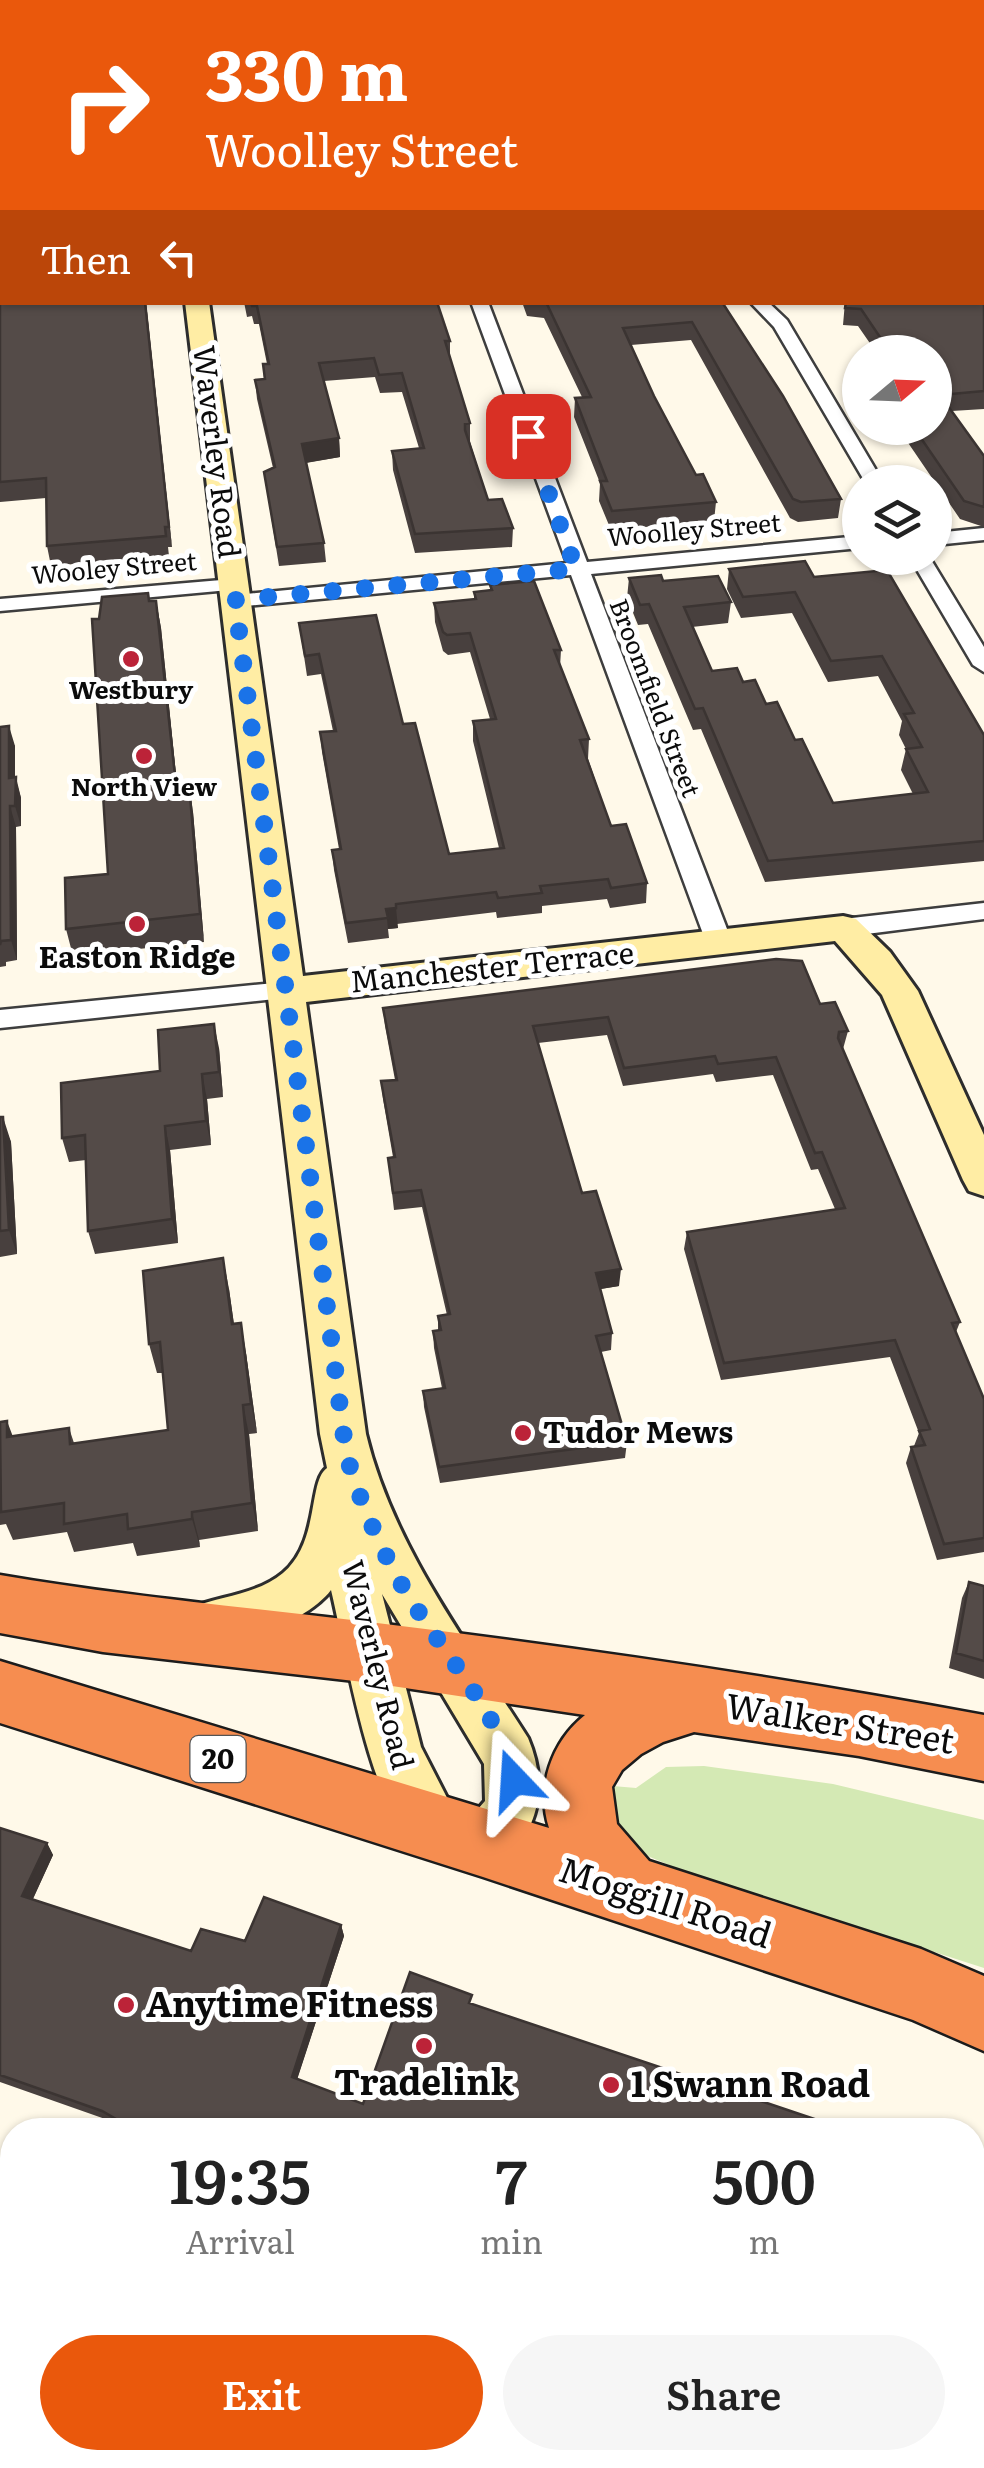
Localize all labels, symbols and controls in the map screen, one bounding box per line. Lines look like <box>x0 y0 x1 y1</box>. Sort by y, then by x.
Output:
text: 330 m <box>205 19 409 123</box>
icon: right <box>40 40 170 170</box>
text: Woolley Street <box>205 114 518 181</box>
text: Then <box>40 229 131 286</box>
icon: left <box>151 230 206 285</box>
north arrow <box>842 335 952 445</box>
map controls <box>842 335 952 575</box>
street label: Waverley Road <box>184 343 254 561</box>
pin <box>486 394 571 479</box>
icon: arrive <box>501 409 556 464</box>
button: layers <box>842 465 952 575</box>
street label: Woolley Street <box>606 502 782 555</box>
street label: Wooley Street <box>30 541 198 592</box>
street label: Broomfield Street <box>602 593 711 802</box>
marker: Westbury <box>120 648 142 670</box>
place label: Westbury <box>69 670 194 707</box>
marker: North View <box>133 745 155 767</box>
place label: North View <box>71 767 218 804</box>
marker: Easton Ridge <box>126 913 148 935</box>
street label: Manchester Terrace <box>347 928 636 1002</box>
place label: Easton Ridge <box>38 933 236 977</box>
place label: Tudor Mews <box>543 1408 733 1452</box>
marker: Tudor Mews <box>512 1422 534 1444</box>
street label: Waverley Road <box>333 1555 427 1773</box>
street label: Walker Street <box>722 1677 958 1765</box>
position arrow <box>462 1728 566 1832</box>
road number: 20 <box>190 1736 246 1782</box>
street label: Moggill Road <box>553 1841 779 1959</box>
place label: Anytime Fitness <box>146 1976 433 2028</box>
marker: Anytime Fitness <box>115 1994 137 2016</box>
marker: Tradelink <box>413 2035 435 2057</box>
place label: Tradelink <box>334 2054 515 2106</box>
place label: 1 Swann Road <box>631 2056 870 2108</box>
marker: 1 Swann Road <box>600 2074 622 2096</box>
text: 19:35 <box>169 2133 311 2222</box>
text: 7 <box>496 2133 527 2222</box>
text: 500 <box>712 2133 816 2222</box>
text: Arrival <box>185 2216 295 2264</box>
text: min <box>480 2216 543 2264</box>
text: m <box>748 2216 779 2264</box>
button: Exit <box>40 2335 483 2450</box>
button: Share <box>503 2335 945 2450</box>

